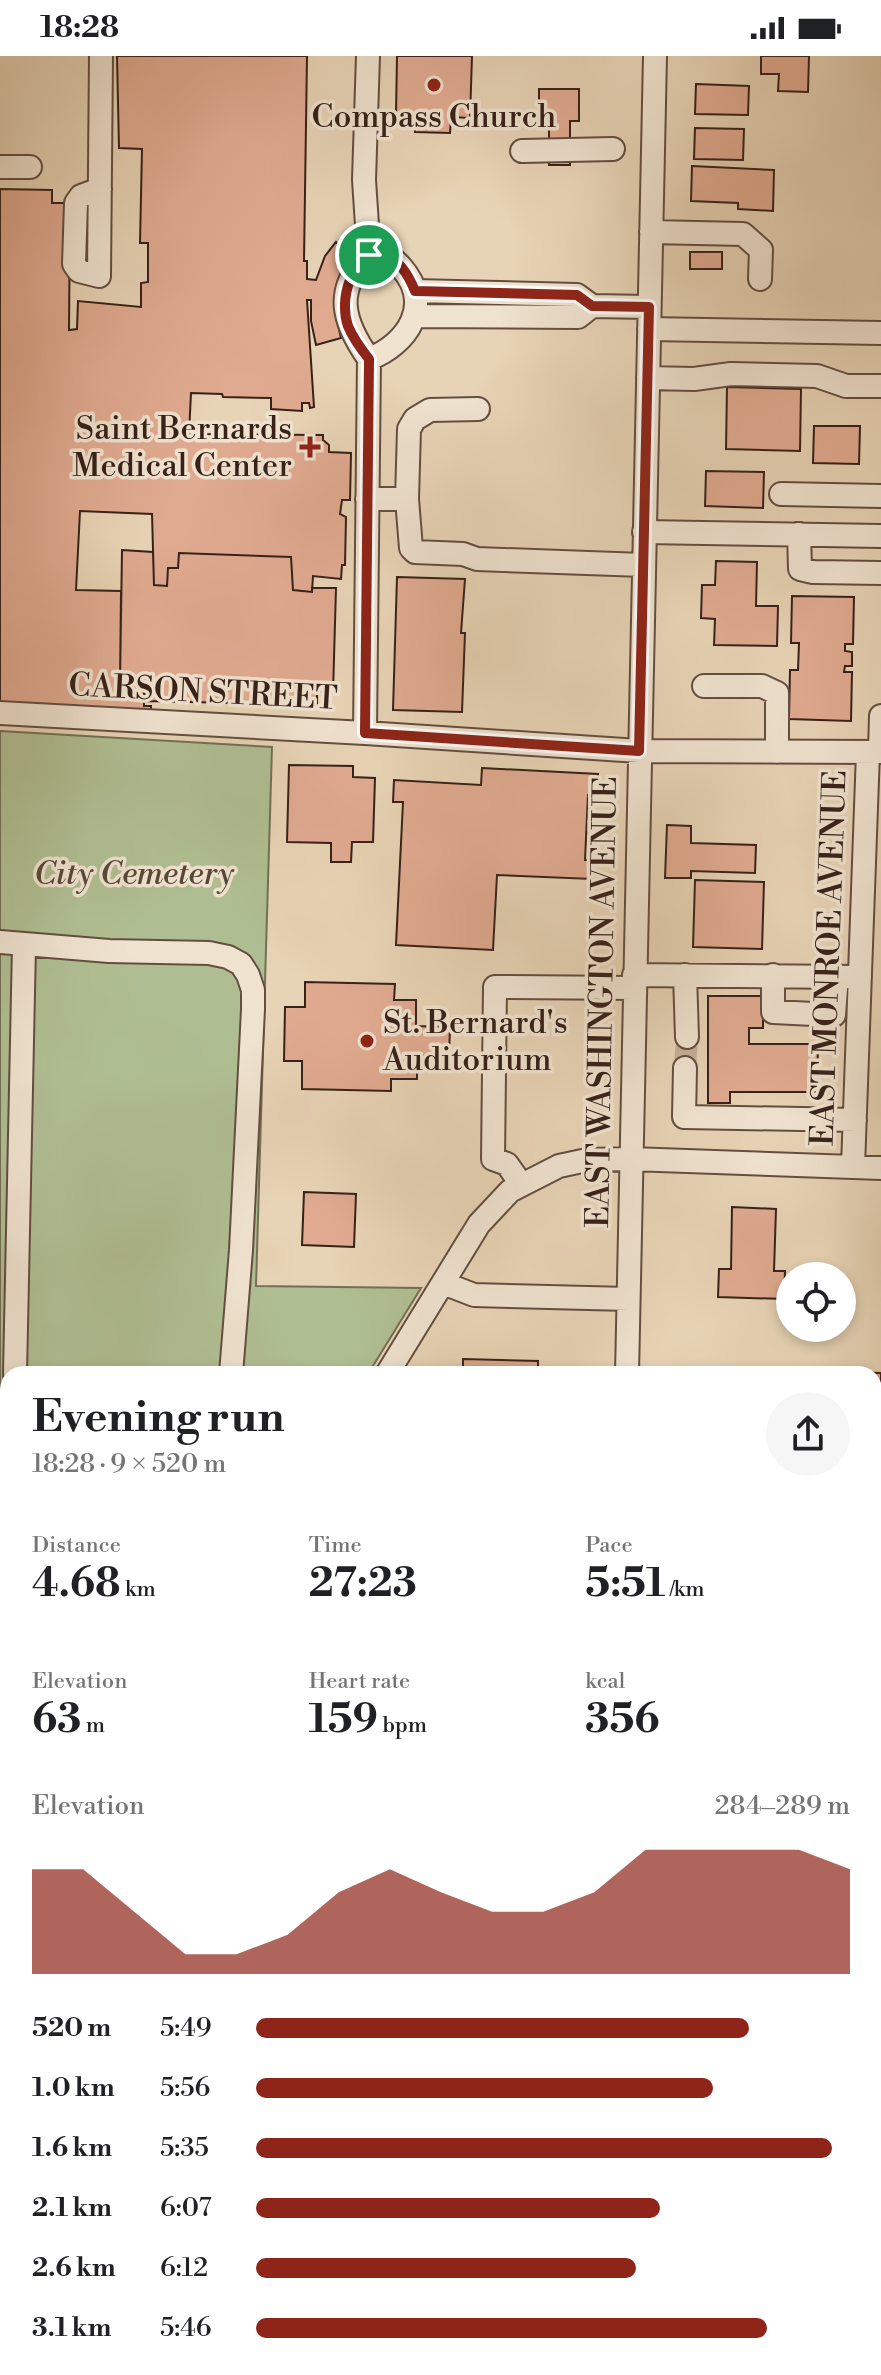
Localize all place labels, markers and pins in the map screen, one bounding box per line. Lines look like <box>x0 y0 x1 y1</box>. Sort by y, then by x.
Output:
marker: Compass Church <box>425 76 443 94</box>
place label: Compass Church <box>312 97 556 137</box>
pin <box>335 221 403 289</box>
place label: Saint Bernards Medical Center <box>72 409 292 486</box>
marker: Saint Bernards Medical Center <box>299 436 321 458</box>
place label: St. Bernard's Auditorium <box>382 1003 568 1080</box>
marker: St. Bernard's Auditorium <box>358 1032 376 1050</box>

